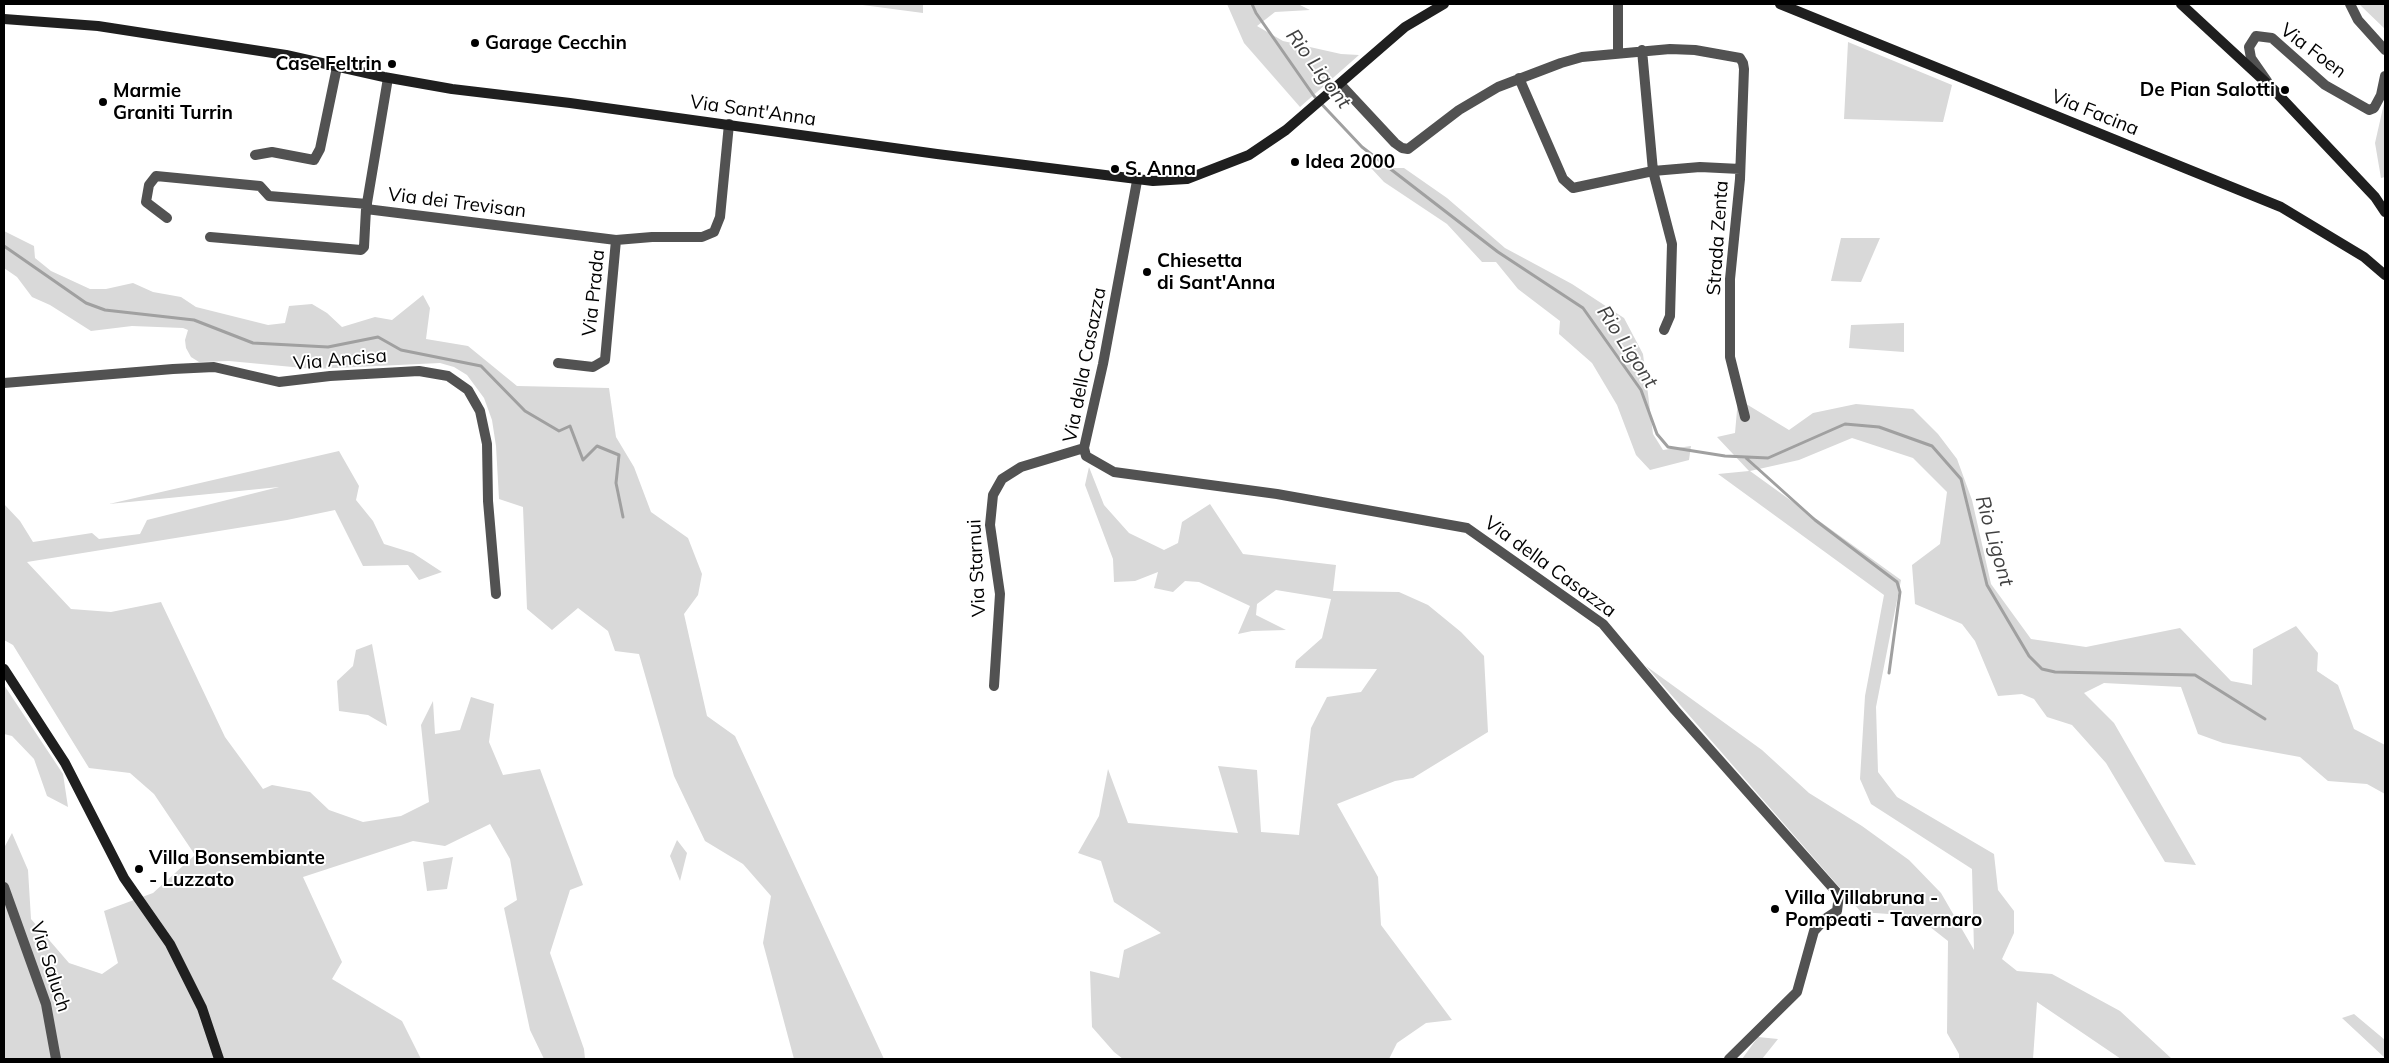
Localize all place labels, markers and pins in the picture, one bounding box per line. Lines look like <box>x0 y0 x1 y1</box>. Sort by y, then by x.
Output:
place label: Garage Cecchin <box>485 32 627 54</box>
marker: Garage Cecchin <box>469 37 481 49</box>
place label: Case Feltrin <box>275 53 382 75</box>
marker: Case Feltrin <box>386 58 398 70</box>
place label: De Pian Salotti <box>2140 79 2275 101</box>
place label: Marmie Graniti Turrin <box>113 80 233 124</box>
marker: De Pian Salotti <box>2279 84 2291 96</box>
marker: Marmie Graniti Turrin <box>97 96 109 108</box>
place label: Idea 2000 <box>1305 151 1395 173</box>
marker: Idea 2000 <box>1289 156 1301 168</box>
place label: S. Anna <box>1125 158 1196 180</box>
marker: S. Anna <box>1109 163 1121 175</box>
place label: Chiesetta di Sant'Anna <box>1157 250 1275 294</box>
marker: Chiesetta di Sant'Anna <box>1141 266 1153 278</box>
place label: Villa Bonsembiante - Luzzato <box>149 847 325 891</box>
marker: Villa Bonsembiante - Luzzato <box>133 863 145 875</box>
place label: Villa Villabruna - Pompeati - Tavernaro <box>1785 887 1982 931</box>
marker: Villa Villabruna - Pompeati - Tavernaro <box>1769 903 1781 915</box>

